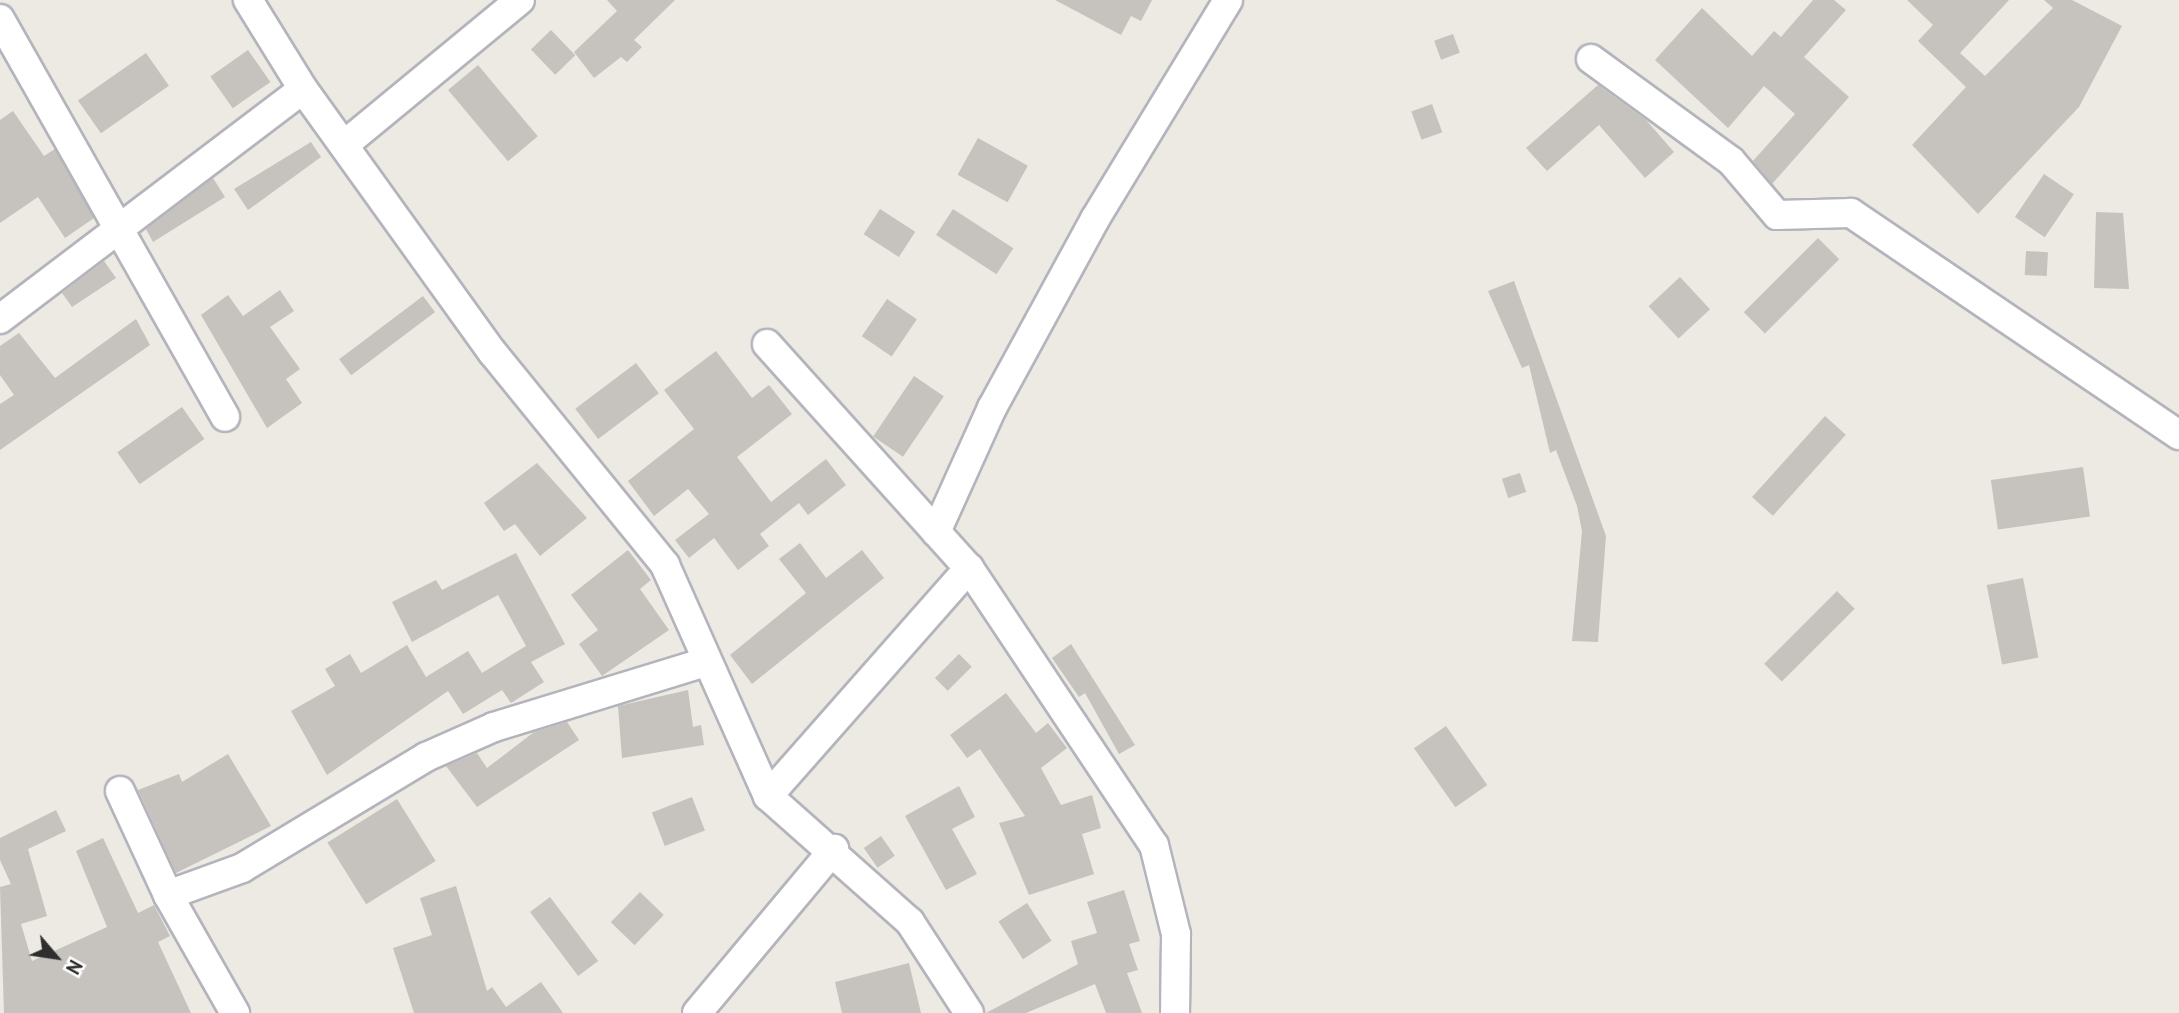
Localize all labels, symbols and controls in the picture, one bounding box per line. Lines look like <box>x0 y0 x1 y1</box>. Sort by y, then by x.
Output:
north arrow <box>21 922 91 992</box>
text: N <box>61 956 88 978</box>

